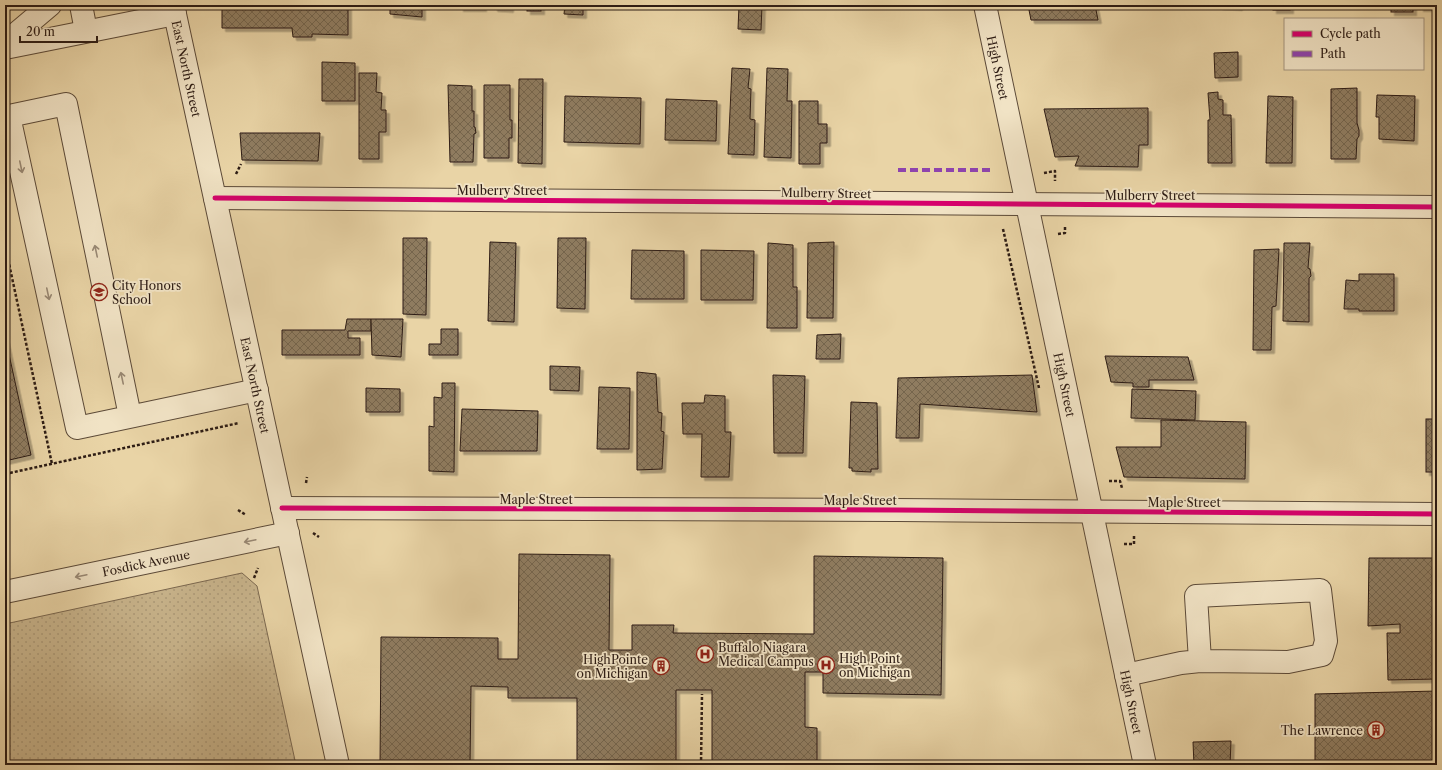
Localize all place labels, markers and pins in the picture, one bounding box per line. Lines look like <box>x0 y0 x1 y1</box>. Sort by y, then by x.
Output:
place label: City Honors School <box>112 278 181 307</box>
school or university icon: City Honors School <box>89 282 109 302</box>
place label: Buffalo Niagara Medical Campus <box>718 640 814 669</box>
hospital icon: Buffalo Niagara Medical Campus <box>695 644 715 664</box>
place label: High Point on Michigan <box>839 651 911 680</box>
place label: HighPointe on Michigan <box>577 652 648 681</box>
hospital icon: High Point on Michigan <box>816 655 836 675</box>
building icon: HighPointe on Michigan <box>651 656 671 676</box>
building icon: The Lawrence <box>1366 720 1386 740</box>
place label: The Lawrence <box>1281 723 1363 738</box>

